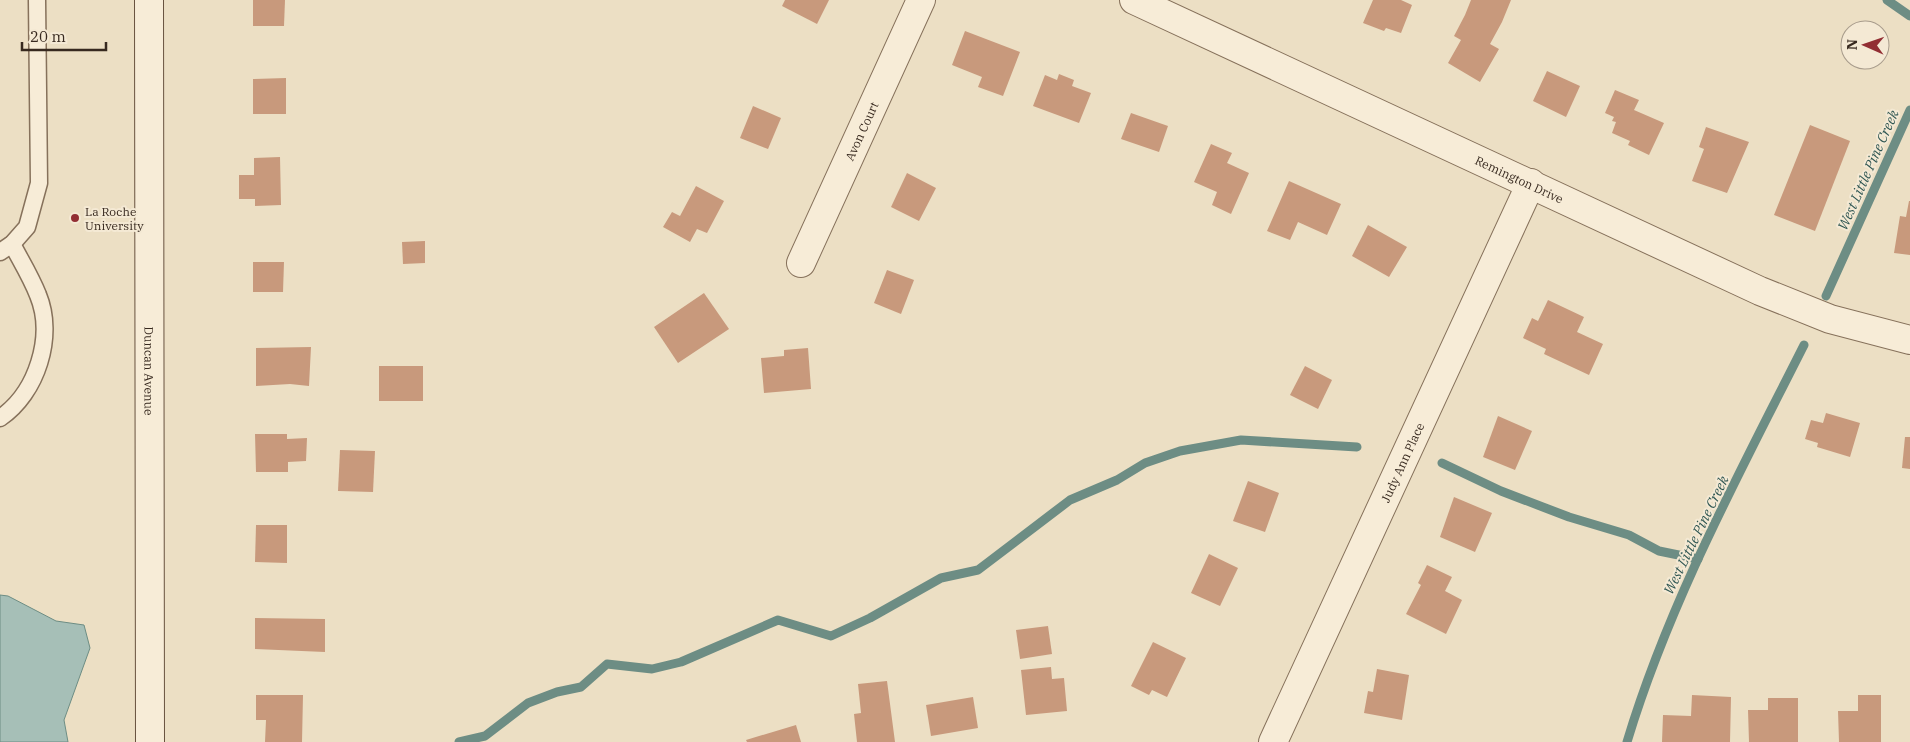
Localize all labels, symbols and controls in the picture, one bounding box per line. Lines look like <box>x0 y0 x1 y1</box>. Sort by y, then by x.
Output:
scale bar <box>22 20 106 52</box>
north arrow <box>1840 20 1890 70</box>
text: 20 m <box>30 27 66 46</box>
text: N <box>1843 39 1861 50</box>
street label: Avon Court <box>841 99 881 163</box>
water label: West Little Pine Creek <box>1833 107 1903 233</box>
street label: Remington Drive <box>1473 152 1566 206</box>
place label: La Roche University <box>85 204 144 233</box>
marker: La Roche University <box>69 212 81 224</box>
street label: Duncan Avenue <box>142 326 157 416</box>
street label: Judy Ann Place <box>1377 420 1427 505</box>
water label: West Little Pine Creek <box>1659 472 1733 597</box>

